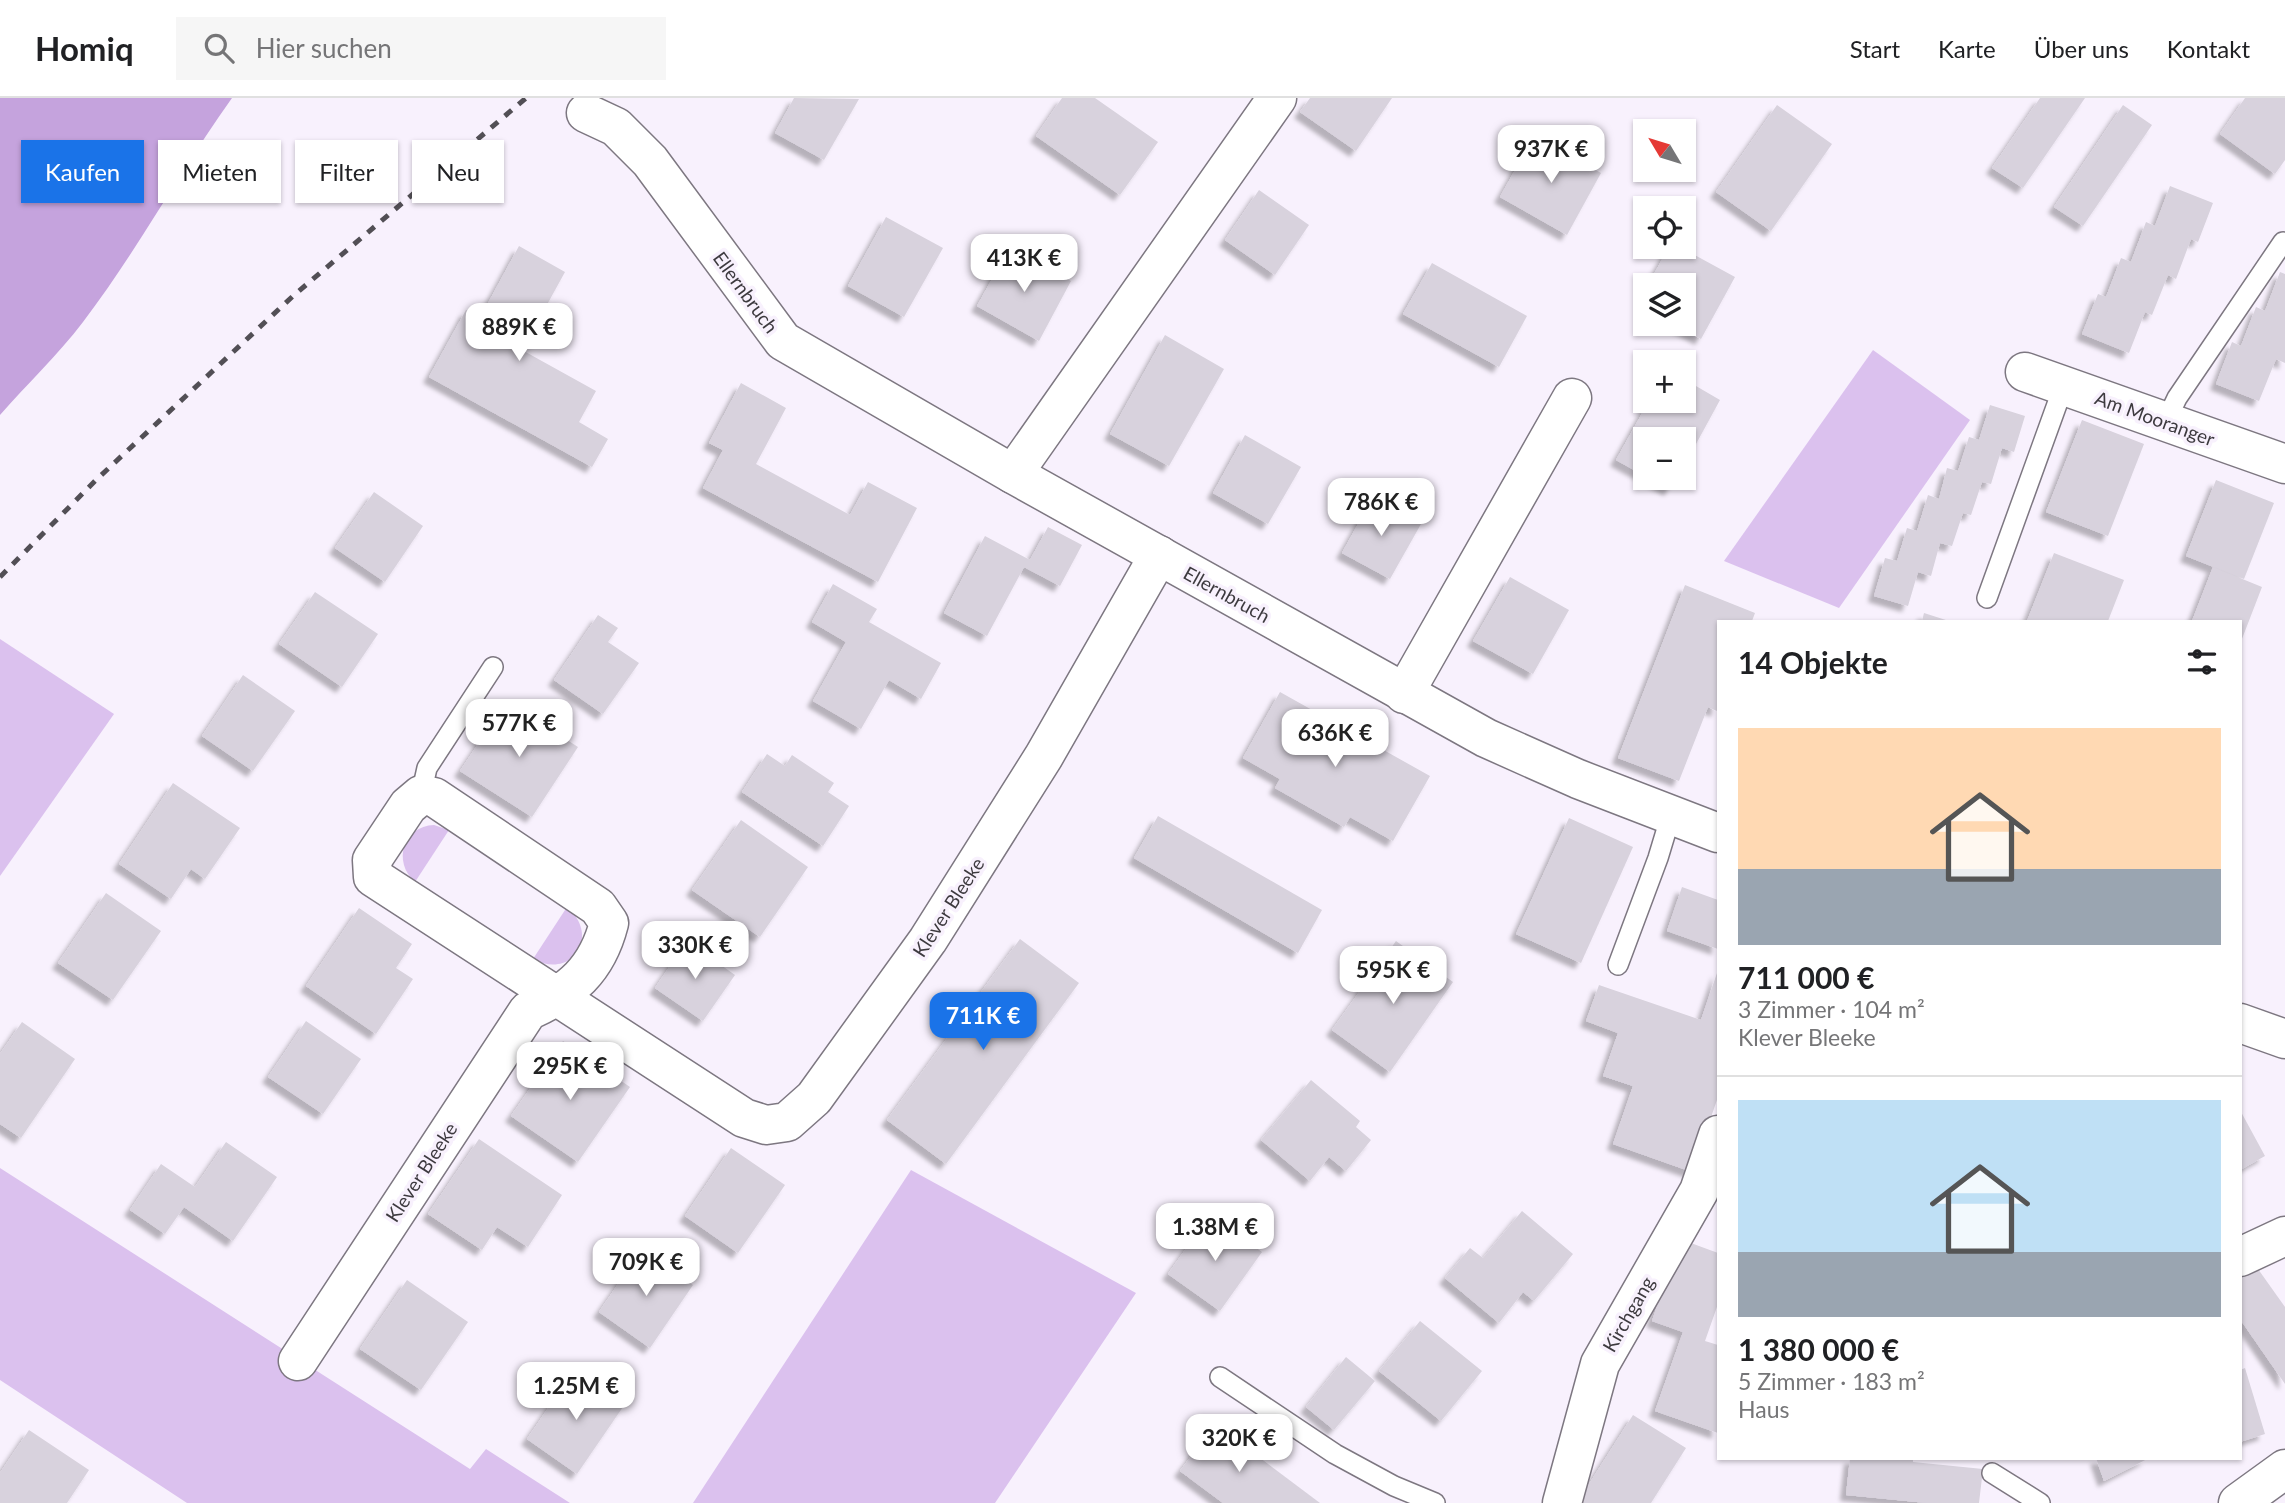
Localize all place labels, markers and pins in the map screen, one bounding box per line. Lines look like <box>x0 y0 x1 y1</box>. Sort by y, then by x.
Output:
pin: 937K € <box>1494 126 1608 185</box>
pin: 413K € <box>967 234 1081 294</box>
pin: 889K € <box>462 303 576 363</box>
pin: 786K € <box>1324 478 1438 538</box>
pin: 577K € <box>462 700 576 759</box>
pin: 636K € <box>1278 710 1392 769</box>
pin: 330K € <box>638 922 752 981</box>
pin: 595K € <box>1336 946 1450 1006</box>
pin: 711K € <box>926 992 1040 1052</box>
pin: 295K € <box>513 1042 627 1102</box>
pin: 1.38M € <box>1150 1204 1280 1263</box>
pin: 709K € <box>589 1238 703 1298</box>
pin: 1.25M € <box>511 1362 641 1422</box>
pin: 320K € <box>1182 1414 1296 1474</box>

